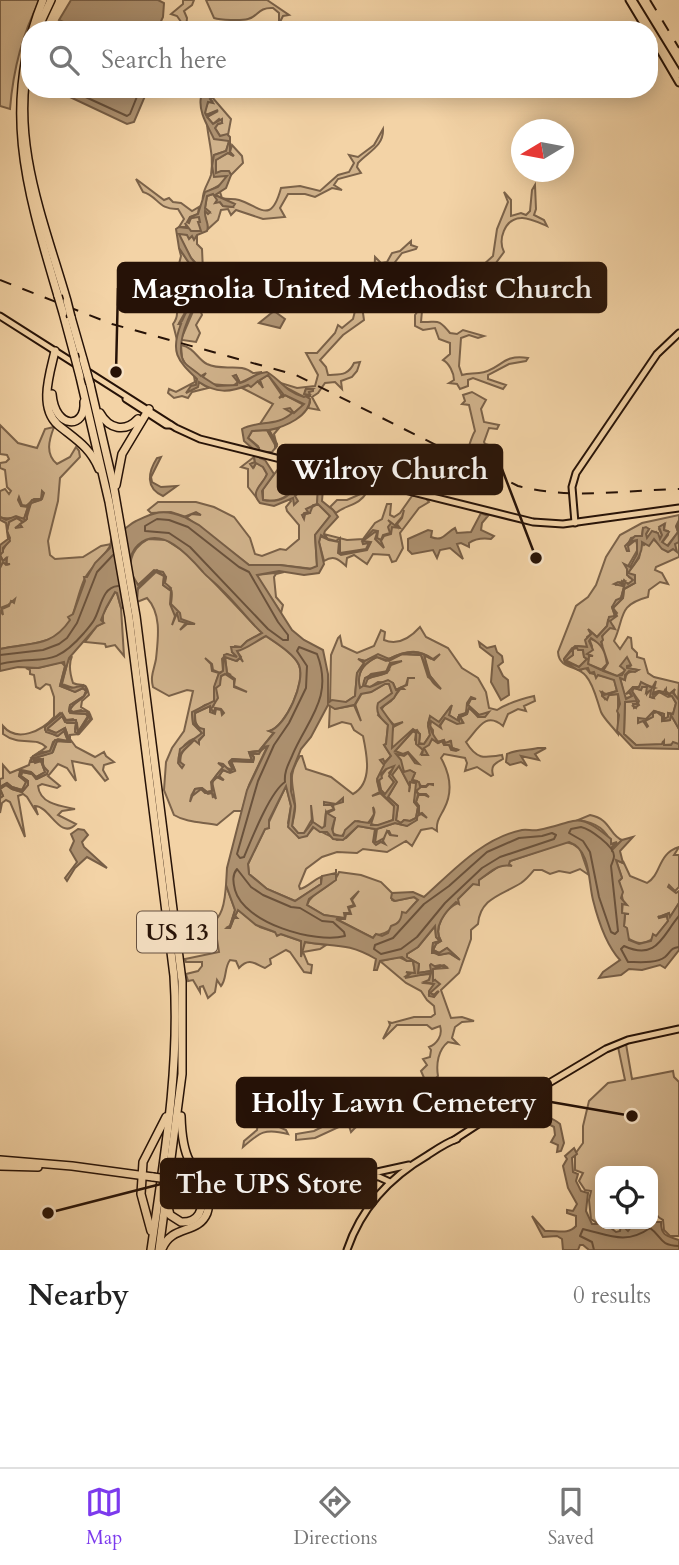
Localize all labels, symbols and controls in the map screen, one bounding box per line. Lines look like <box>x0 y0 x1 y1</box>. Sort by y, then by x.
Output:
search box <box>21 21 658 98</box>
icon: search <box>45 41 83 79</box>
text: Search here <box>101 42 227 77</box>
north arrow <box>511 119 574 182</box>
callout: Magnolia United Methodist Church <box>118 263 606 312</box>
text: Magnolia United Methodist Church <box>132 270 593 308</box>
callout: Wilroy Church <box>278 445 502 494</box>
text: Wilroy Church <box>291 451 489 489</box>
road number: US 13 <box>137 912 217 952</box>
callout: Holly Lawn Cemetery <box>237 1078 551 1127</box>
text: Holly Lawn Cemetery <box>251 1084 537 1122</box>
callout: The UPS Store <box>161 1159 376 1208</box>
text: The UPS Store <box>175 1165 363 1203</box>
map controls <box>595 1166 658 1229</box>
button: locate <box>595 1166 658 1229</box>
text: Nearby <box>28 1275 129 1316</box>
text: 0 results <box>573 1280 651 1311</box>
tab: Map <box>85 1483 123 1551</box>
tab: Directions <box>294 1483 377 1551</box>
tab: Saved <box>548 1483 594 1551</box>

